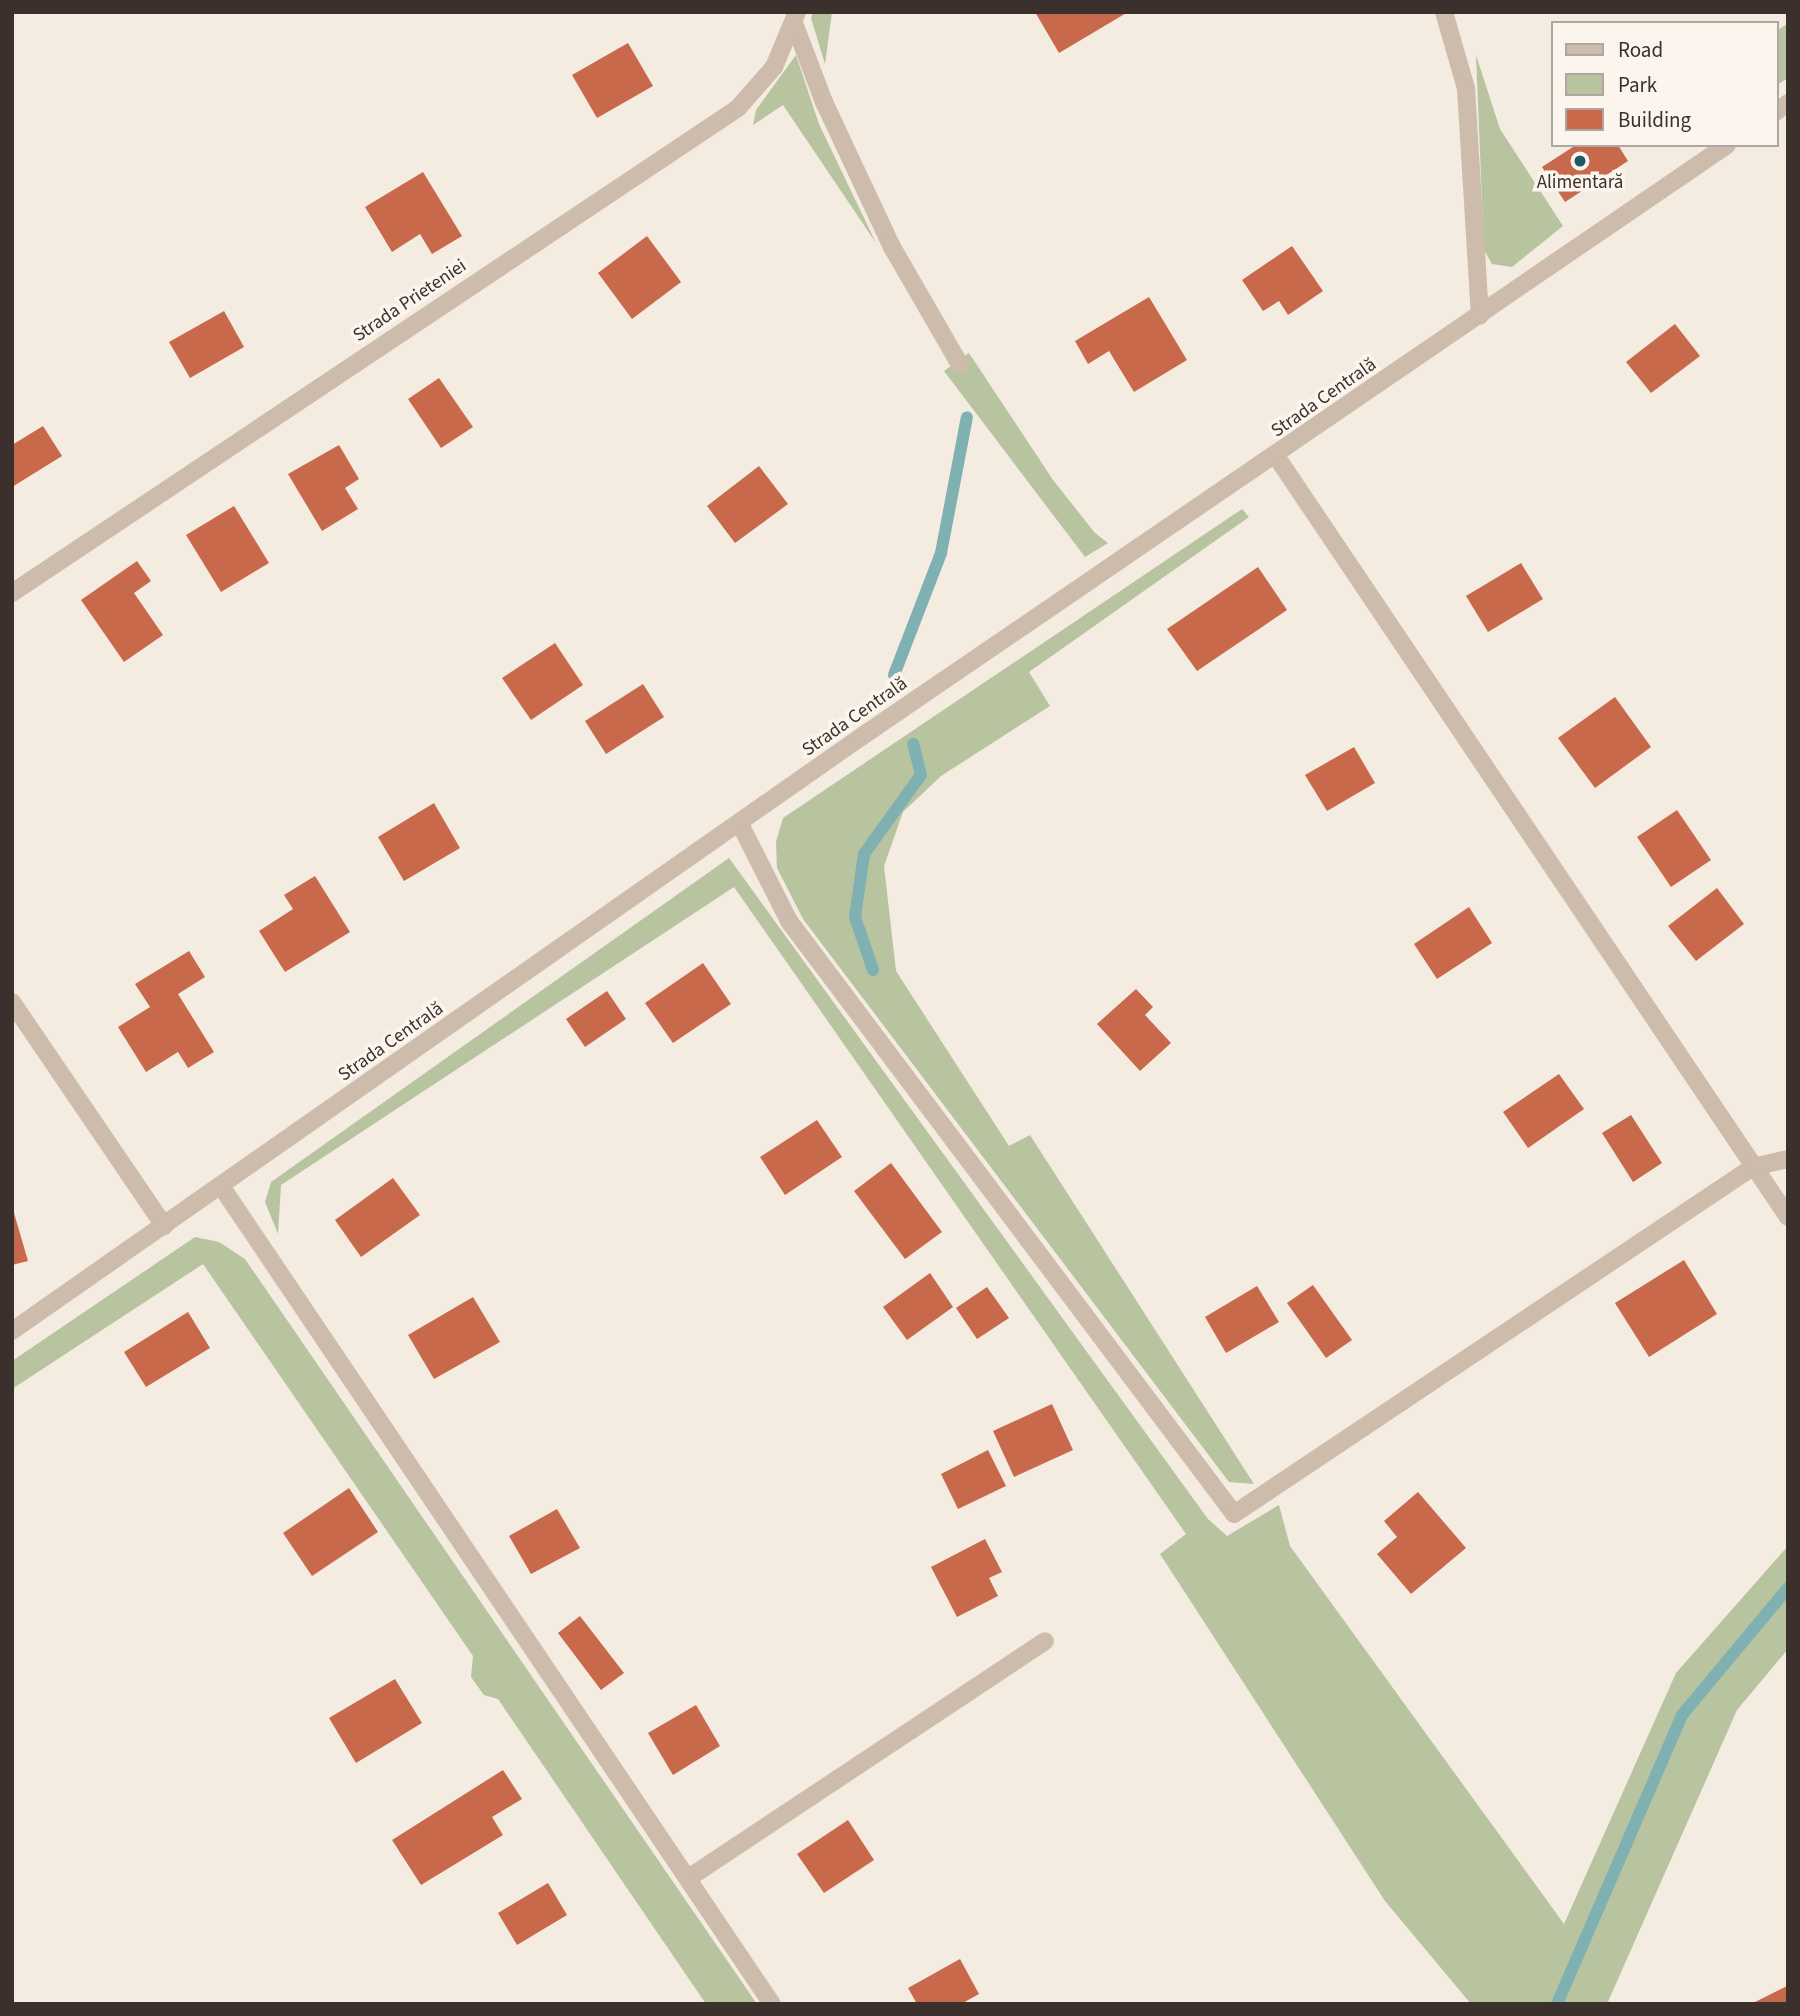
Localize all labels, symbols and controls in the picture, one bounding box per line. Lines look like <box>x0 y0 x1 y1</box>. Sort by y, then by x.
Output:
legend <box>1552 21 1779 147</box>
text: Road <box>1618 35 1663 65</box>
text: Park <box>1618 70 1657 100</box>
text: Building <box>1618 105 1691 135</box>
marker: Alimentară <box>1572 153 1588 169</box>
place label: Alimentară <box>1537 172 1623 194</box>
street label: Strada Prieteniei <box>349 255 471 347</box>
street label: Strada Centrală <box>1267 353 1381 443</box>
street label: Strada Centrală <box>798 672 912 762</box>
street label: Strada Centrală <box>334 997 448 1087</box>

